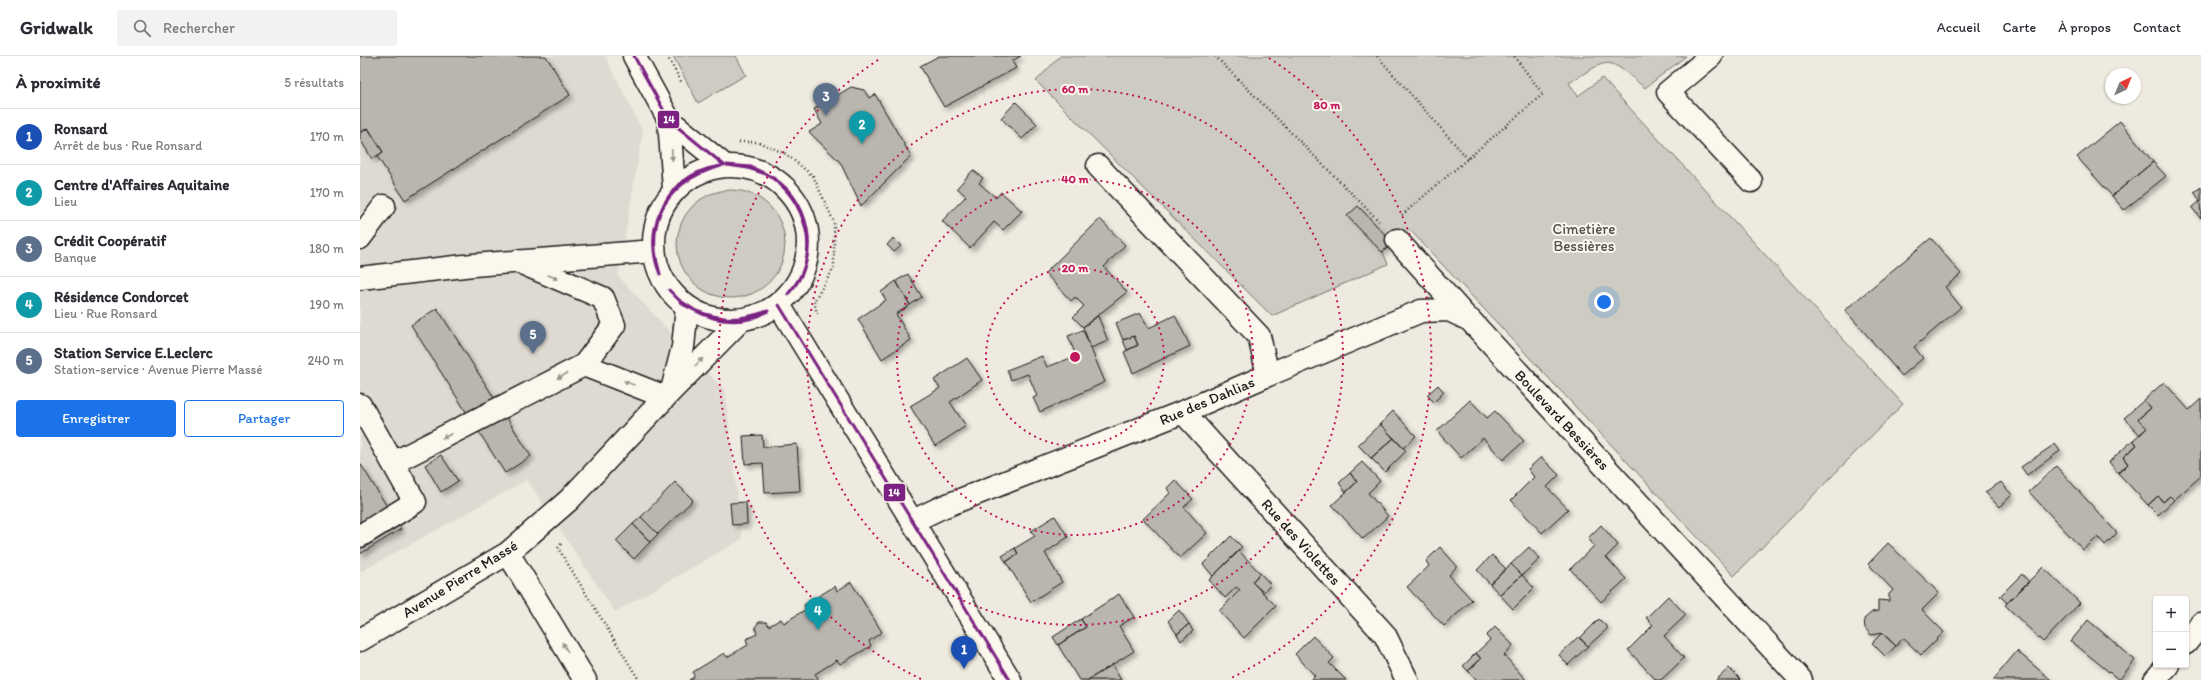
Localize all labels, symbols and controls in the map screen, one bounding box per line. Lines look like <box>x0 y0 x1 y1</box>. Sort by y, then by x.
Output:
search box <box>117 10 397 46</box>
text: Gridwalk <box>20 16 93 39</box>
icon: search <box>131 17 153 39</box>
text: Rechercher <box>163 19 235 37</box>
text: Accueil <box>1937 19 1980 36</box>
text: Carte <box>2002 19 2036 36</box>
text: À propos <box>2058 19 2111 36</box>
text: Contact <box>2133 19 2181 36</box>
north arrow <box>2105 68 2141 104</box>
text: À proximité <box>16 72 101 92</box>
text: 5 résultats <box>284 75 344 90</box>
text: 60 m <box>1062 82 1089 96</box>
pin: 3 <box>813 83 839 116</box>
text: 80 m <box>1314 98 1341 112</box>
line badge: 14 <box>657 110 680 129</box>
pin: 2 <box>849 111 875 144</box>
text: 14 <box>663 113 675 126</box>
text: Ronsard <box>54 120 107 138</box>
text: 1 <box>26 129 32 144</box>
text: 170 m <box>310 129 344 144</box>
text: Arrêt de bus · Rue Ronsard <box>54 138 202 153</box>
one-way arrow <box>668 149 675 161</box>
text: 40 m <box>1061 172 1090 186</box>
text: Centre d'Affaires Aquitaine <box>54 176 229 194</box>
text: 2 <box>26 185 32 200</box>
text: 170 m <box>310 185 344 200</box>
text: Lieu <box>54 194 77 209</box>
park label: Cimetière Bessières <box>1553 220 1615 255</box>
text: Crédit Coopératif <box>54 232 166 250</box>
text: 3 <box>25 241 33 256</box>
text: 180 m <box>309 241 344 256</box>
text: Banque <box>54 250 97 265</box>
text: 20 m <box>1062 261 1089 275</box>
one-way arrow <box>547 273 559 280</box>
text: Résidence Condorcet <box>54 288 189 306</box>
your location <box>1594 292 1614 312</box>
text: 4 <box>25 297 33 312</box>
text: 190 m <box>309 297 344 312</box>
text: Lieu · Rue Ronsard <box>54 306 157 321</box>
pin: 5 <box>520 321 546 354</box>
text: Station Service E.Leclerc <box>54 344 213 362</box>
centre of rings <box>1068 350 1082 364</box>
text: 5 <box>26 353 32 368</box>
text: 240 m <box>307 353 344 368</box>
one-way arrow <box>694 357 704 367</box>
text: Station-service · Avenue Pierre Massé <box>54 362 263 377</box>
street label: Boulevard Bessières <box>1511 366 1613 474</box>
one-way arrow <box>557 373 568 379</box>
street label: Rue des Dahlias <box>1157 373 1258 429</box>
one-way arrow <box>623 380 634 386</box>
button: Enregistrer <box>16 400 176 437</box>
button: Partager <box>184 400 344 437</box>
one-way arrow <box>441 432 453 439</box>
line badge: 14 <box>883 483 906 502</box>
text: 14 <box>888 486 900 499</box>
street label: Rue des Violettes <box>1258 495 1345 589</box>
street label: Avenue Pierre Massé <box>399 536 521 622</box>
map controls <box>2153 596 2189 668</box>
button: + <box>2153 596 2189 632</box>
pin: 4 <box>805 597 831 630</box>
button: − <box>2153 632 2189 668</box>
pin: 1 <box>951 636 977 669</box>
one-way arrow <box>561 641 568 653</box>

